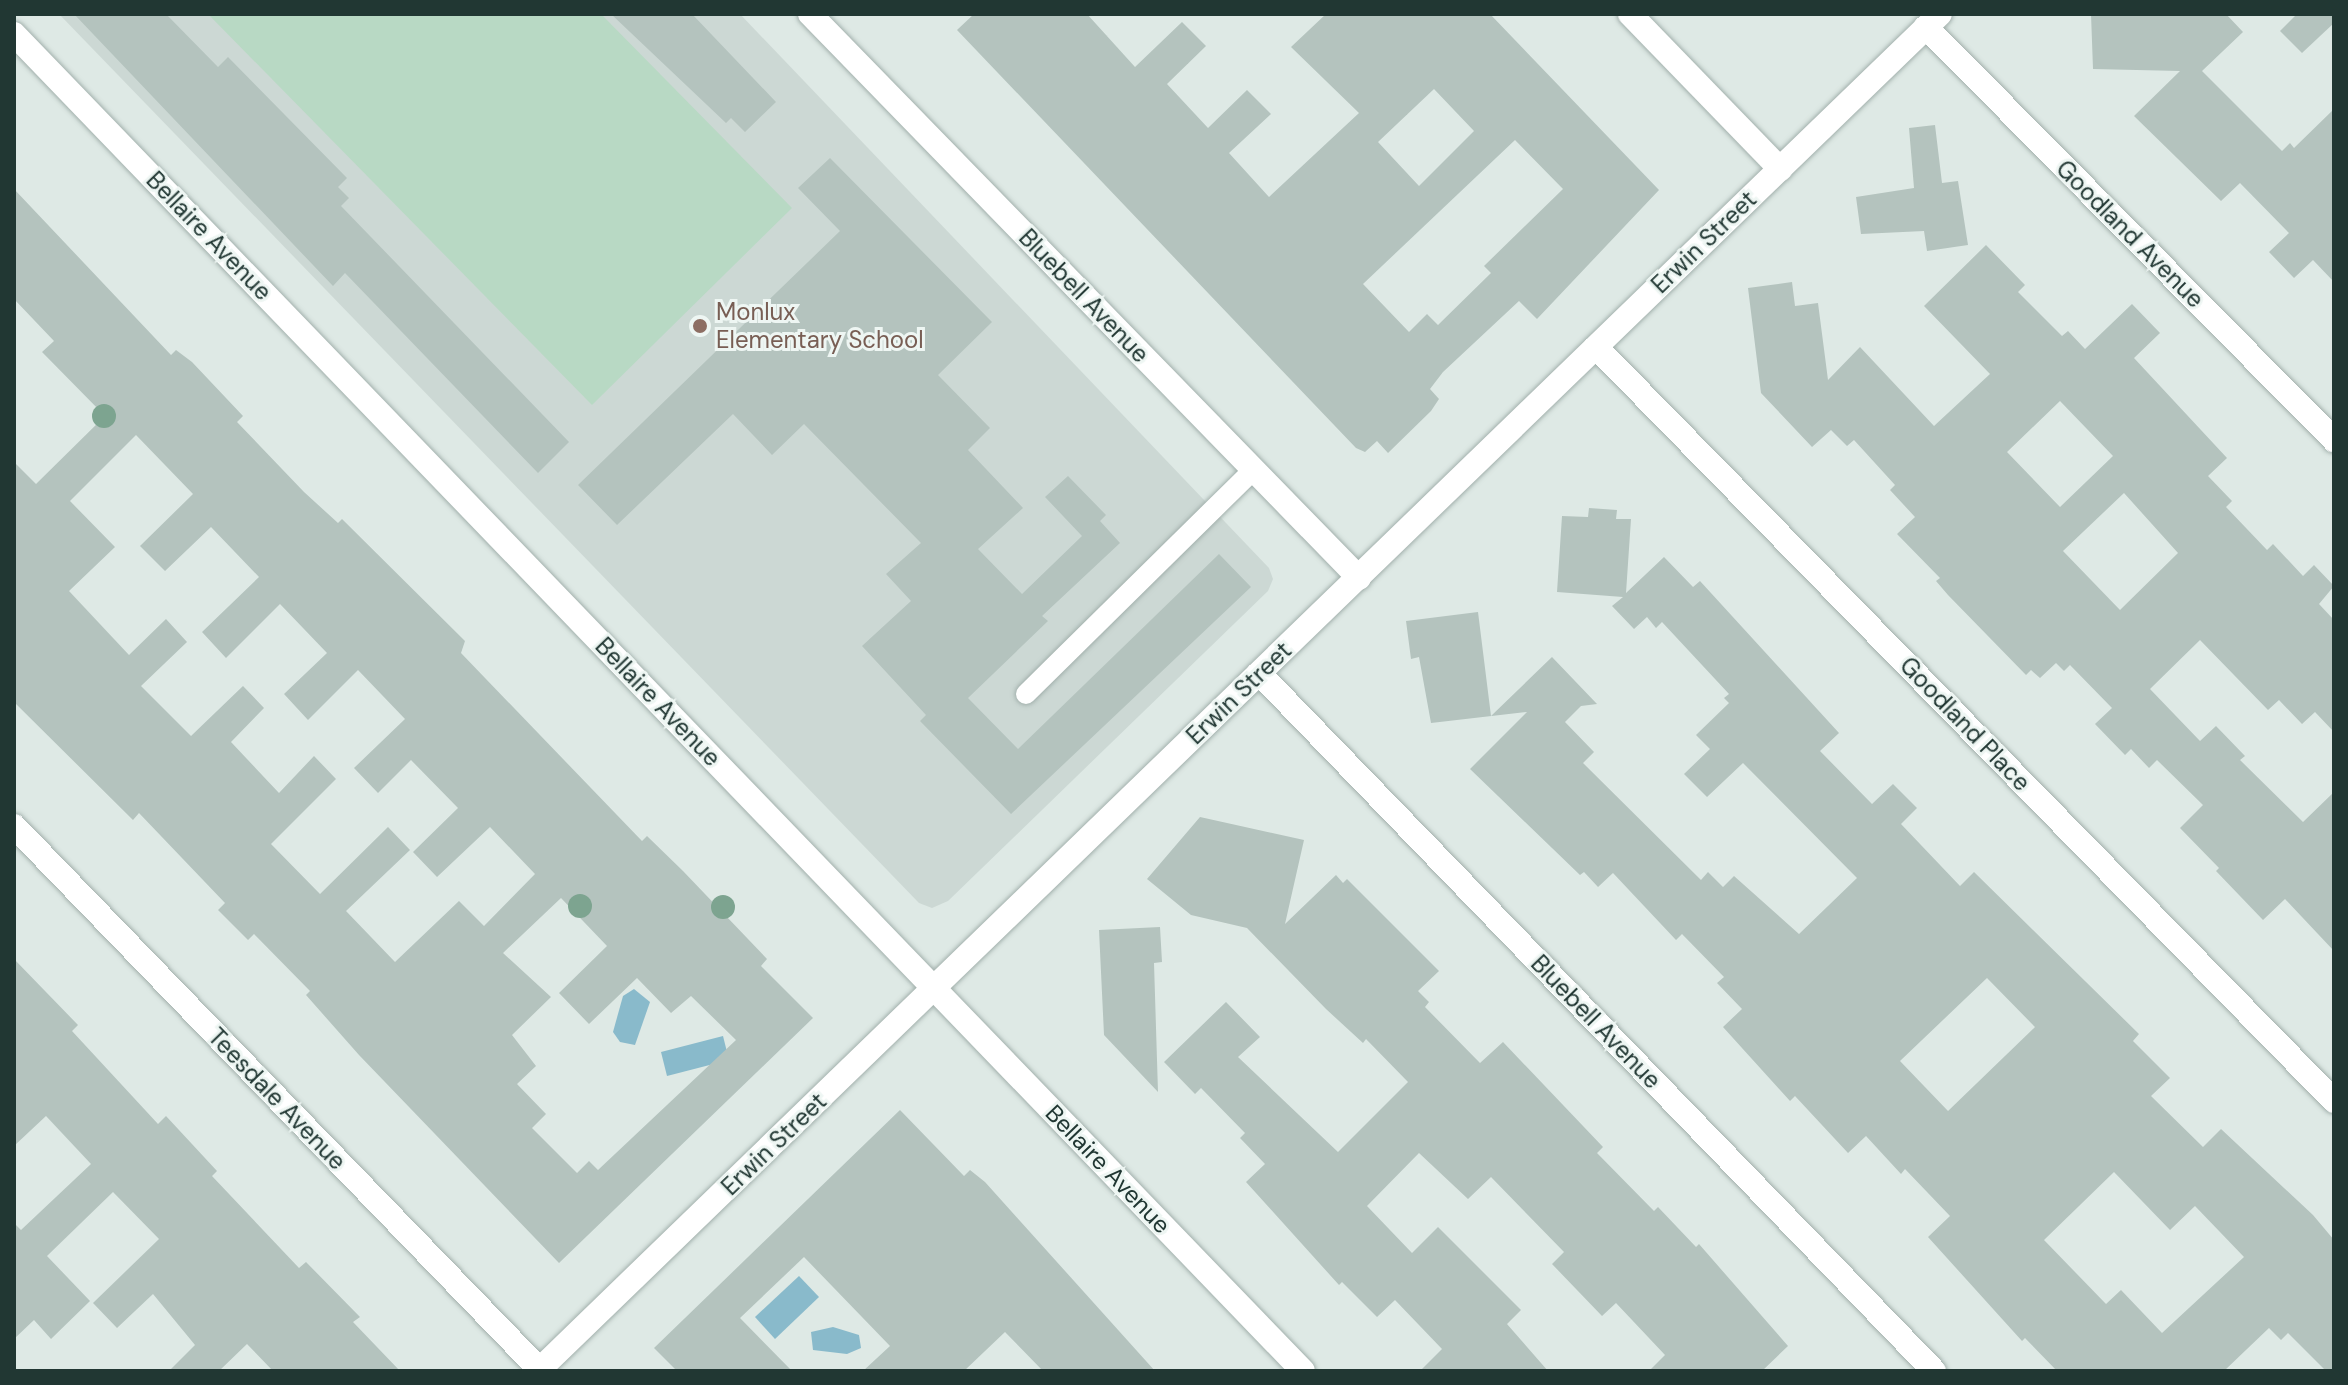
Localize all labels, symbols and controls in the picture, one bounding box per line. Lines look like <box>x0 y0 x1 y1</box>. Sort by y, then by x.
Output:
street label: Goodland Avenue <box>2050 154 2210 314</box>
street label: Bellaire Avenue <box>140 166 278 306</box>
street label: Erwin Street <box>1646 185 1762 299</box>
street label: Bluebell Avenue <box>1013 223 1155 369</box>
place label: Monlux Elementary School <box>716 298 924 354</box>
marker: Monlux Elementary School <box>691 317 709 335</box>
street label: Bellaire Avenue <box>589 632 727 772</box>
street label: Erwin Street <box>1181 636 1297 750</box>
street label: Goodland Place <box>1894 651 2036 797</box>
street label: Bluebell Avenue <box>1525 949 1667 1095</box>
street label: Teesdale Avenue <box>202 1022 352 1176</box>
street label: Erwin Street <box>716 1087 832 1201</box>
street label: Bellaire Avenue <box>1039 1099 1177 1239</box>

